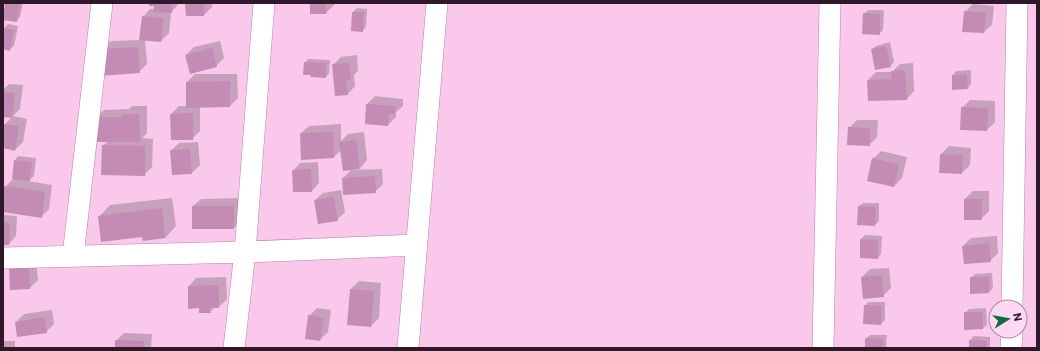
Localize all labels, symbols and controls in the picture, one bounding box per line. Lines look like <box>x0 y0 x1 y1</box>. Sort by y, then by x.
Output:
north arrow <box>988 299 1028 339</box>
text: N <box>1011 312 1025 322</box>

